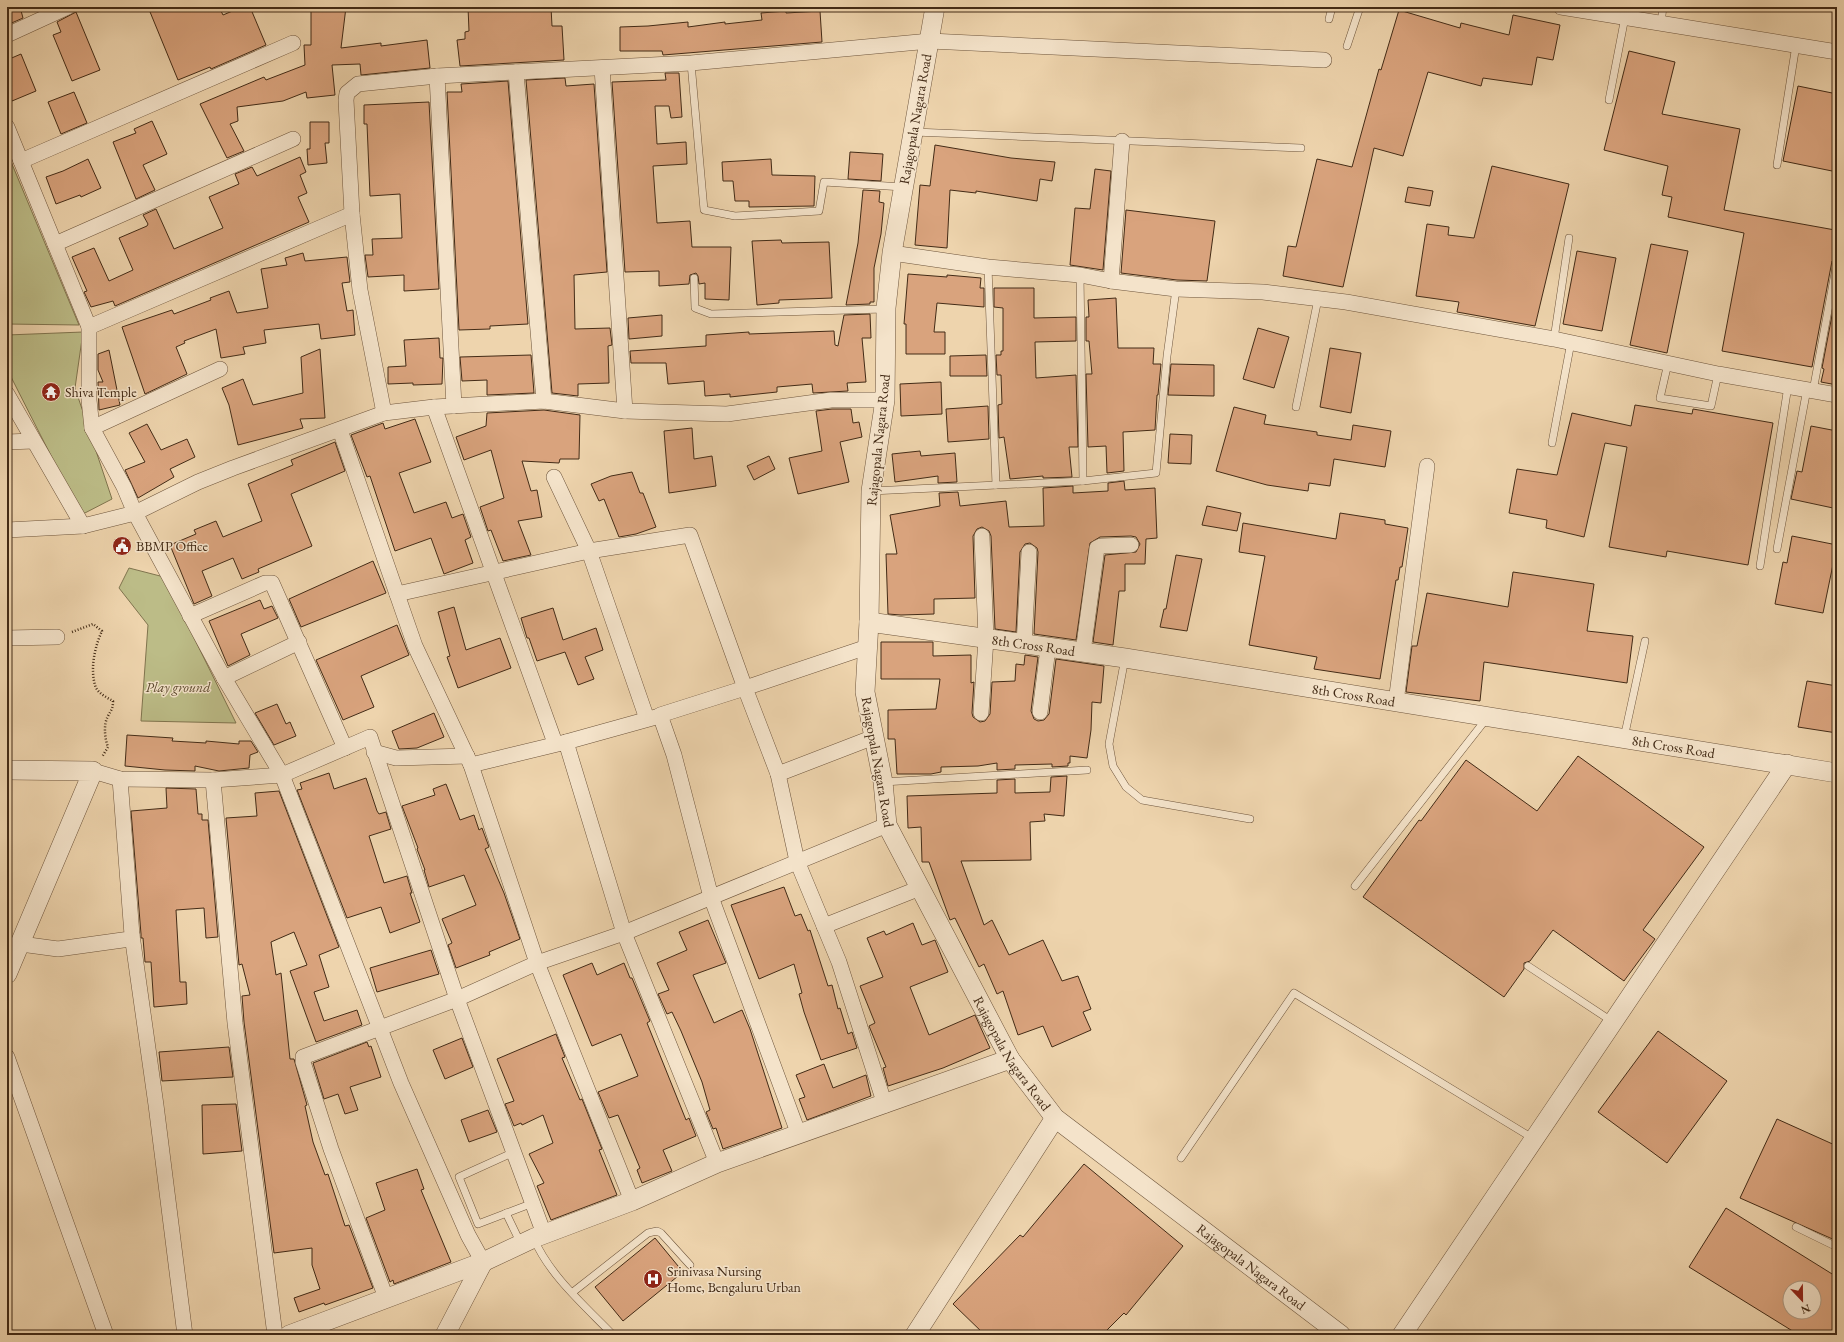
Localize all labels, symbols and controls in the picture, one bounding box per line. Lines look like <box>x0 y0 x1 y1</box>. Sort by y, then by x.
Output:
street label: Rajagopala Nagara Road <box>895 51 936 186</box>
street label: Rajagopala Nagara Road <box>862 372 894 507</box>
temple icon: Shiva Temple <box>40 381 62 403</box>
place label: Shiva Temple <box>65 383 137 401</box>
public building icon: BBMP Office <box>111 535 133 557</box>
place label: BBMP Office <box>136 537 209 555</box>
street label: 8th Cross Road <box>991 630 1077 660</box>
park label: Play ground <box>146 678 211 696</box>
street label: 8th Cross Road <box>1311 679 1397 711</box>
street label: Rajagopala Nagara Road <box>858 695 899 830</box>
street label: 8th Cross Road <box>1630 731 1717 762</box>
street label: Rajagopala Nagara Road <box>970 993 1056 1115</box>
street label: Rajagopala Nagara Road <box>1193 1220 1310 1315</box>
place label: Srinivasa Nursing Home, Bengaluru Urban <box>667 1262 802 1296</box>
hospital icon: Srinivasa Nursing Home, Bengaluru Urban <box>642 1268 664 1290</box>
north arrow <box>1782 1280 1822 1320</box>
text: N <box>1799 1301 1812 1317</box>

